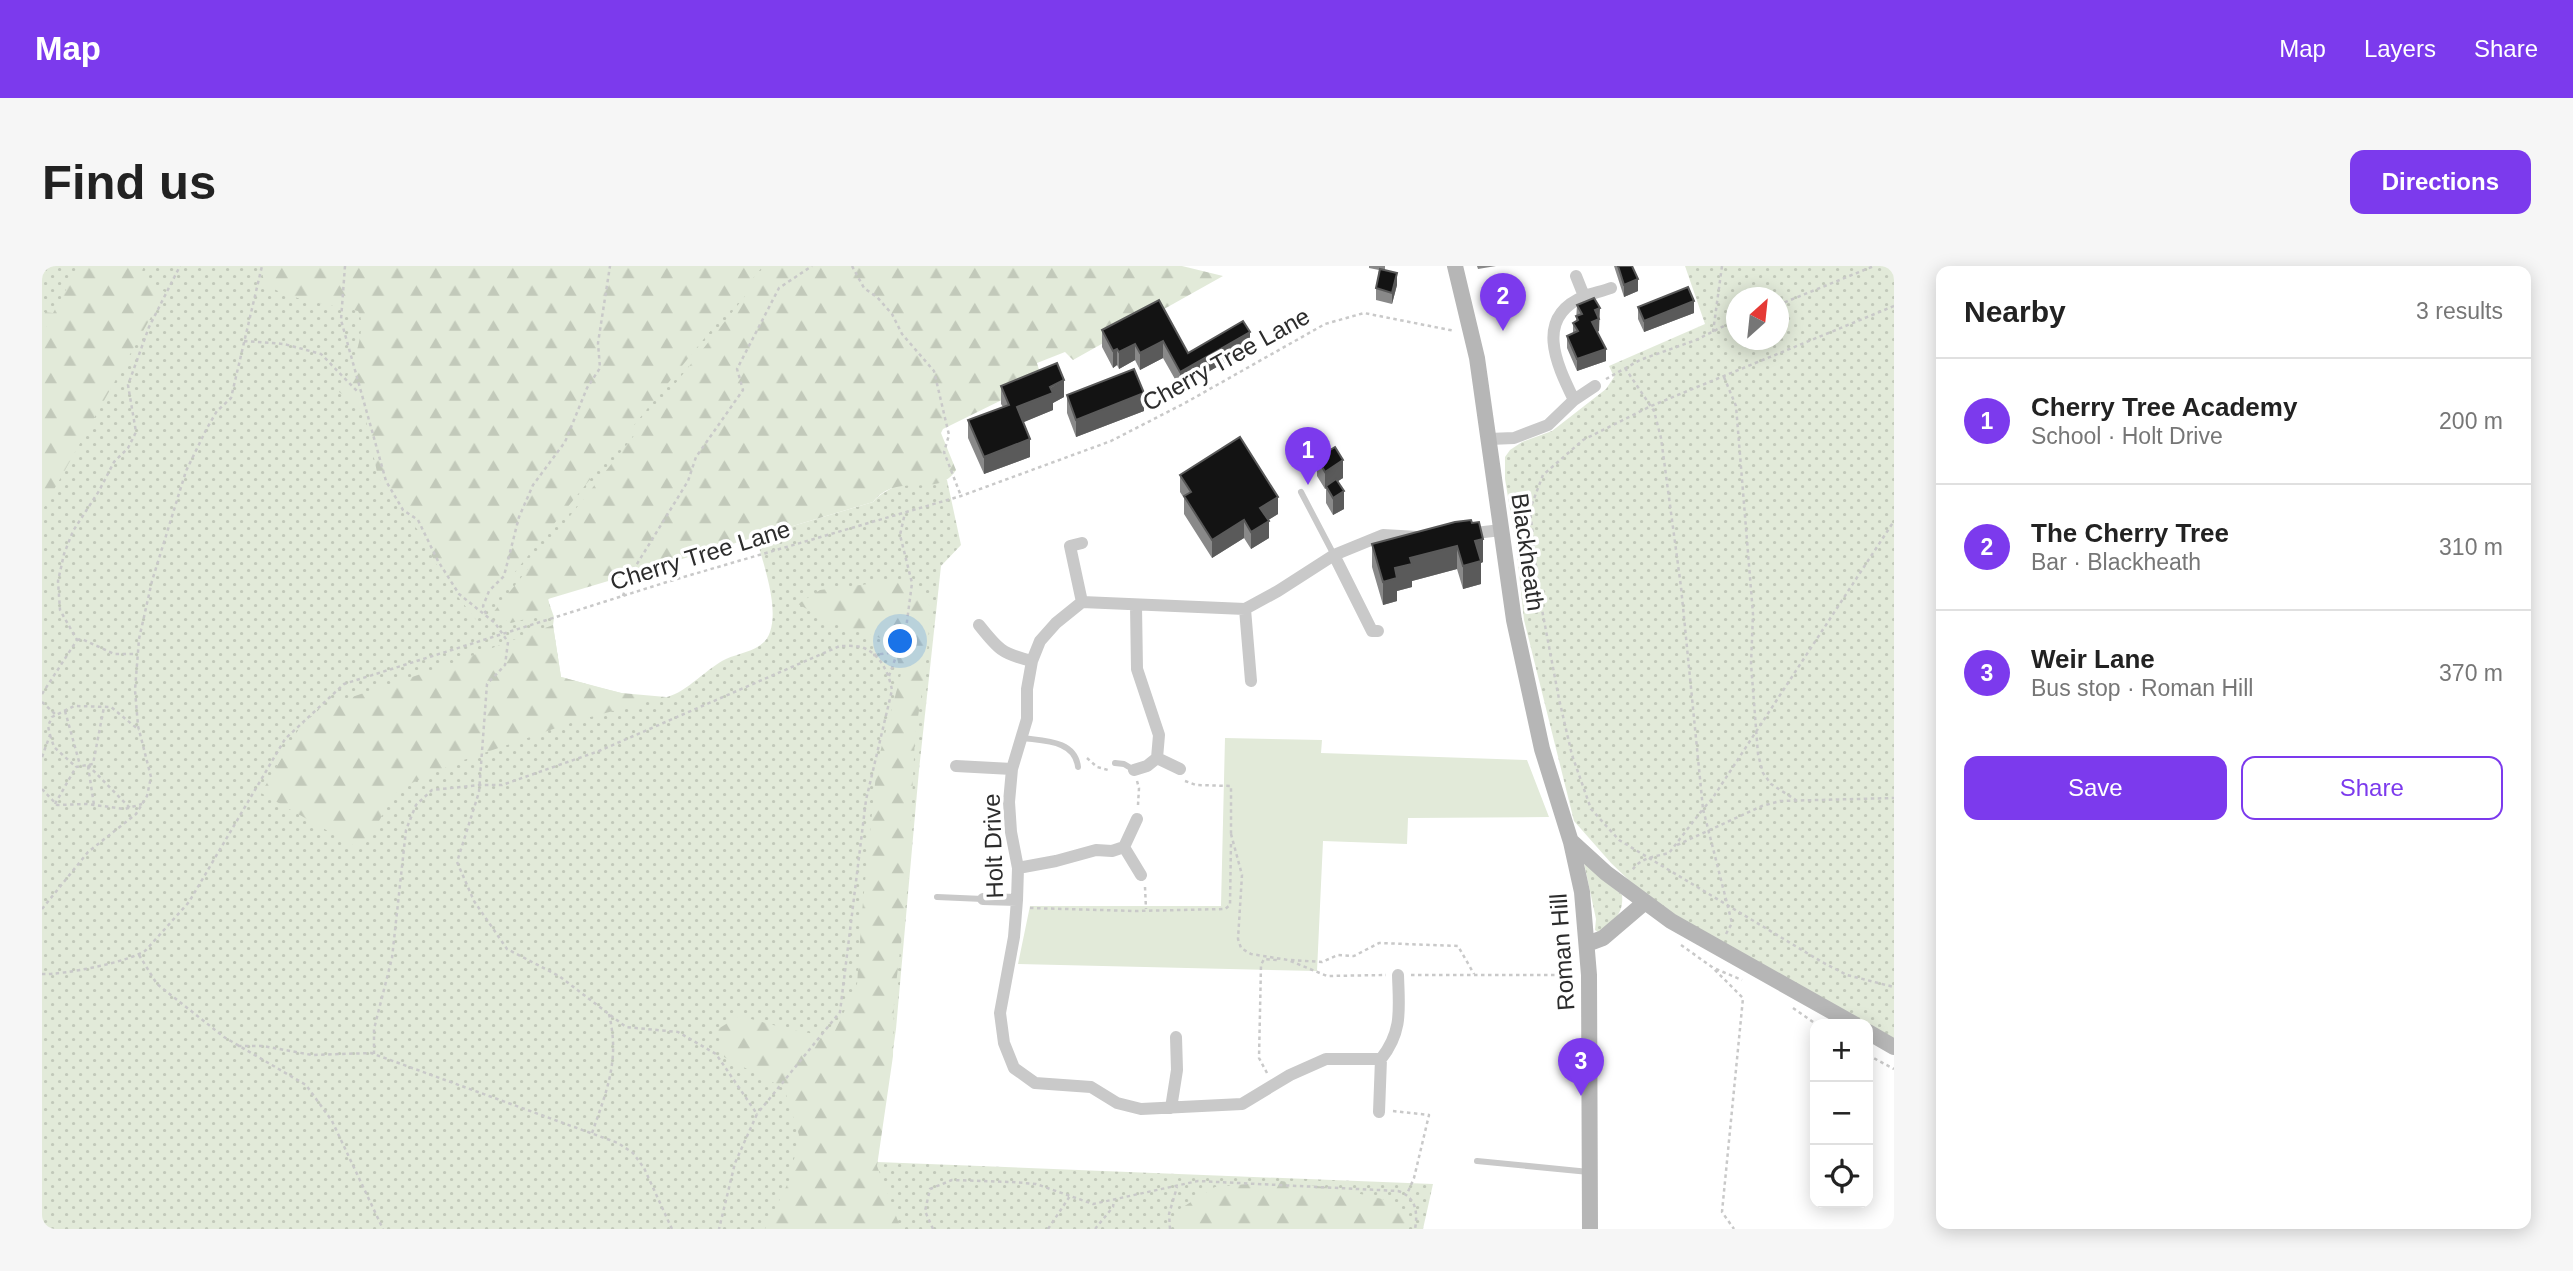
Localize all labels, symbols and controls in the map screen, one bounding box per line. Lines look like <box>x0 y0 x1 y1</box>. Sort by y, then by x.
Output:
text: Map <box>35 30 101 67</box>
text: Map <box>2279 35 2326 62</box>
text: Layers <box>2364 35 2436 62</box>
text: Share <box>2474 35 2538 62</box>
button: Directions <box>2350 150 2531 214</box>
text: Find us <box>42 155 216 209</box>
pin: 2 <box>1480 273 1526 331</box>
north arrow <box>1726 287 1789 350</box>
text: Nearby <box>1964 295 2066 328</box>
text: 3 results <box>2416 298 2503 324</box>
street label: Cherry Tree Lane <box>1138 302 1314 416</box>
text: Cherry Tree Academy <box>2031 392 2297 422</box>
text: 1 <box>1981 408 1993 434</box>
text: 200 m <box>2439 408 2503 434</box>
text: School · Holt Drive <box>2031 423 2223 449</box>
pin: 1 <box>1285 427 1331 485</box>
street label: Blackheath <box>1506 491 1550 613</box>
street label: Cherry Tree Lane <box>607 515 793 595</box>
text: The Cherry Tree <box>2031 518 2229 548</box>
text: 2 <box>1981 534 1993 560</box>
text: 310 m <box>2439 534 2503 560</box>
text: Bar · Blackheath <box>2031 549 2201 575</box>
your location <box>883 624 917 658</box>
text: Weir Lane <box>2031 644 2155 674</box>
text: 3 <box>1981 660 1993 686</box>
text: 370 m <box>2439 660 2503 686</box>
text: Bus stop · Roman Hill <box>2031 675 2253 701</box>
button: Save <box>1964 756 2227 820</box>
button: Share <box>2241 756 2503 820</box>
street label: Holt Drive <box>978 793 1008 899</box>
street label: Roman Hill <box>1544 893 1580 1011</box>
map controls <box>1810 1019 1873 1208</box>
button: + <box>1810 1019 1873 1082</box>
pin: 3 <box>1558 1038 1604 1096</box>
button: − <box>1810 1082 1873 1145</box>
button: locate <box>1810 1145 1873 1208</box>

